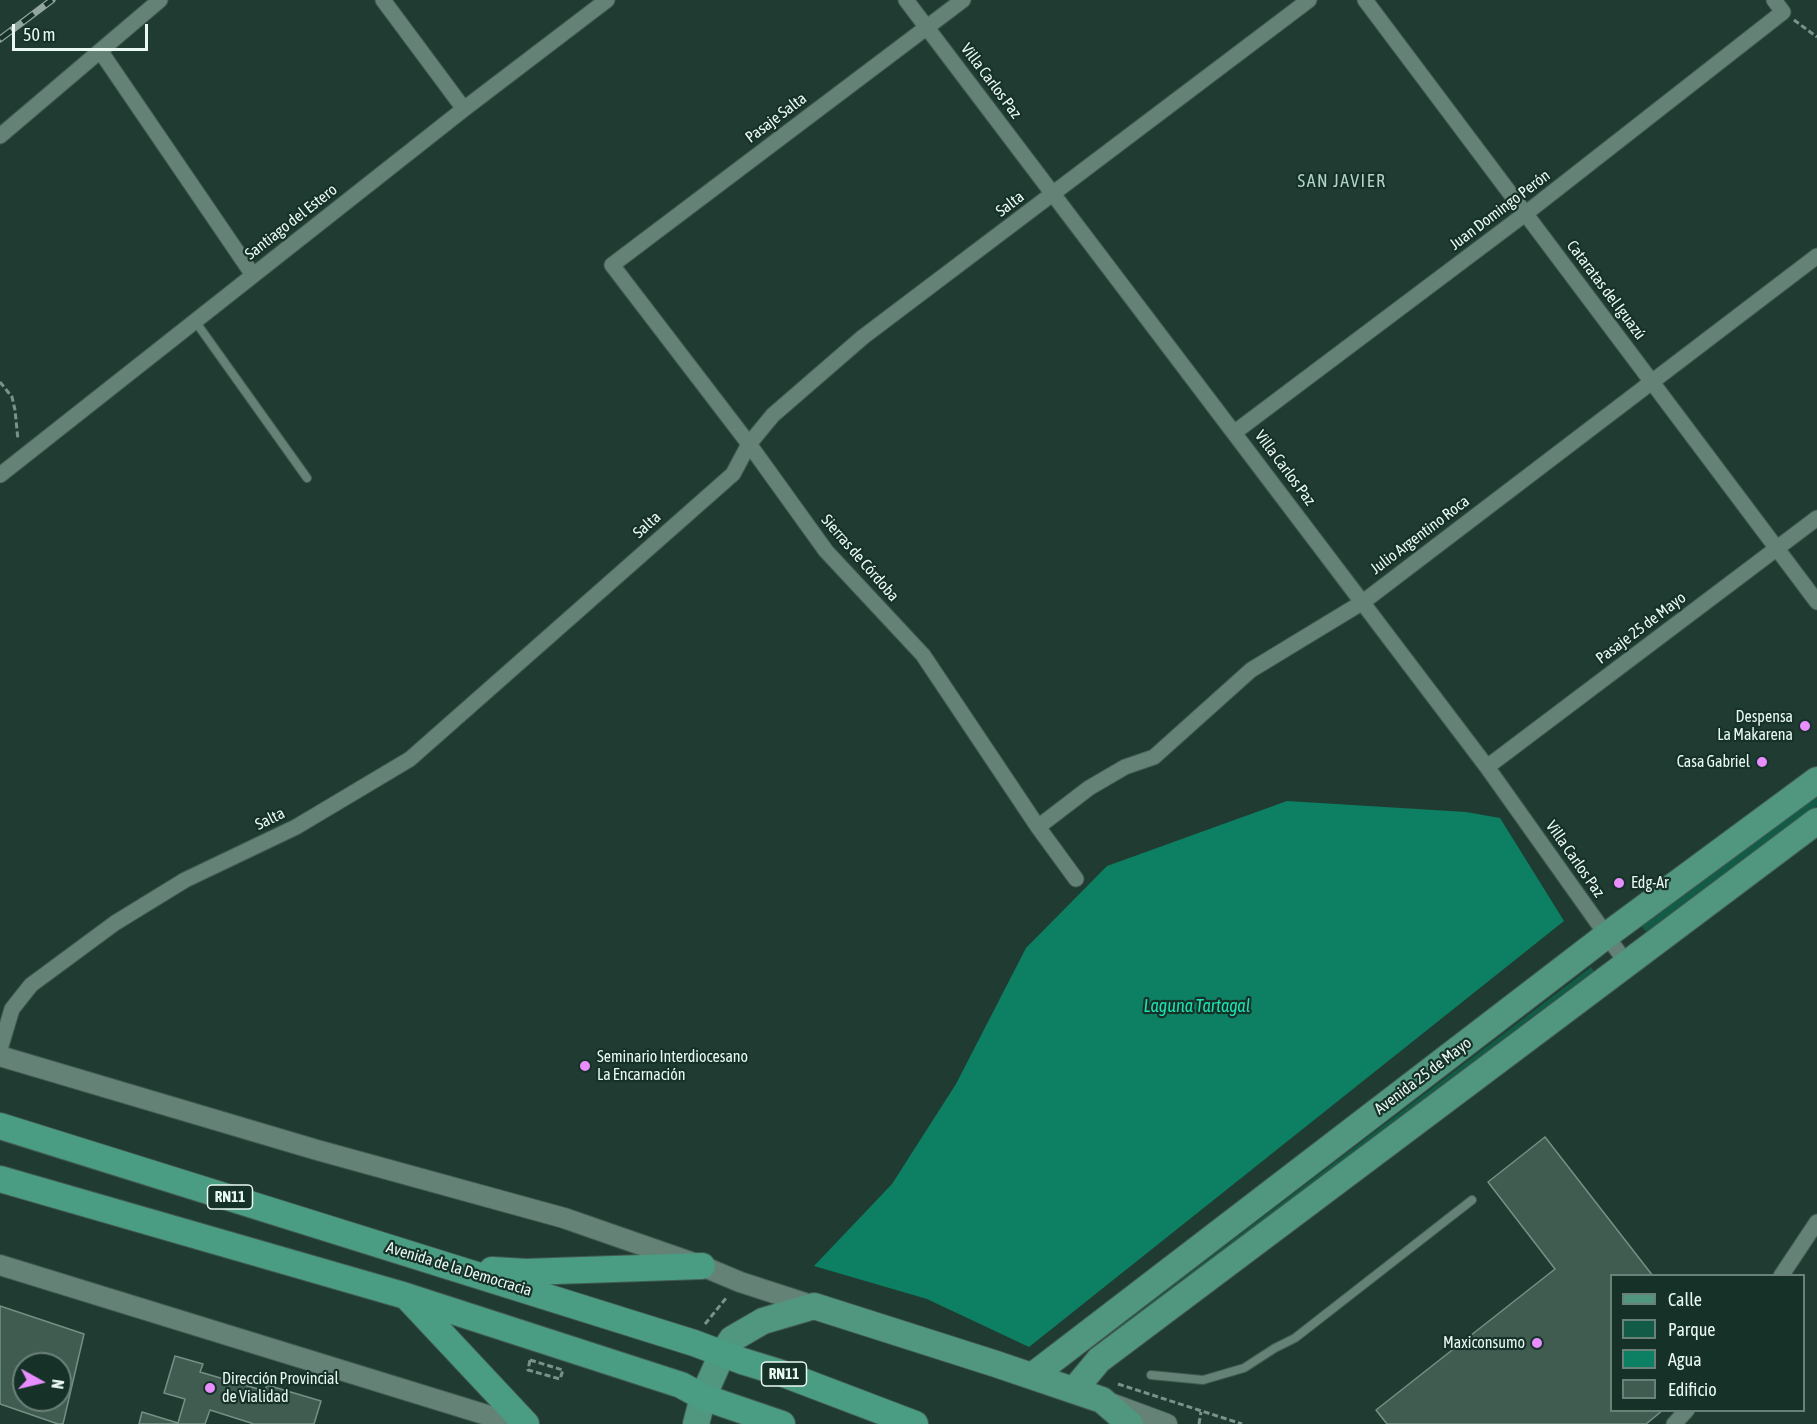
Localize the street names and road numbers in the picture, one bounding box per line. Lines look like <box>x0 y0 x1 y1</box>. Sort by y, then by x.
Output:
street label: Villa Carlos Paz <box>957 40 1025 122</box>
street label: Pasaje Salta <box>742 89 810 147</box>
street label: Juan Domingo Perón <box>1446 166 1554 254</box>
street label: Santiago del Estero <box>241 180 341 264</box>
street label: Salta <box>992 187 1028 221</box>
street label: Cataratas del Iguazú <box>1562 237 1650 343</box>
street label: Villa Carlos Paz <box>1251 427 1319 509</box>
street label: Julio Argentino Roca <box>1367 492 1473 578</box>
street label: Salta <box>629 508 665 542</box>
street label: Sierras de Córdoba <box>817 511 903 605</box>
street label: Pasaje 25 de Mayo <box>1592 588 1690 668</box>
street label: Salta <box>252 804 288 834</box>
street label: Villa Carlos Paz <box>1542 817 1608 901</box>
street label: Avenida 25 de Mayo <box>1371 1033 1475 1119</box>
road number: RN11 <box>208 1185 252 1209</box>
street label: Avenida de la Democracia <box>384 1238 534 1300</box>
road number: RN11 <box>762 1362 806 1386</box>

